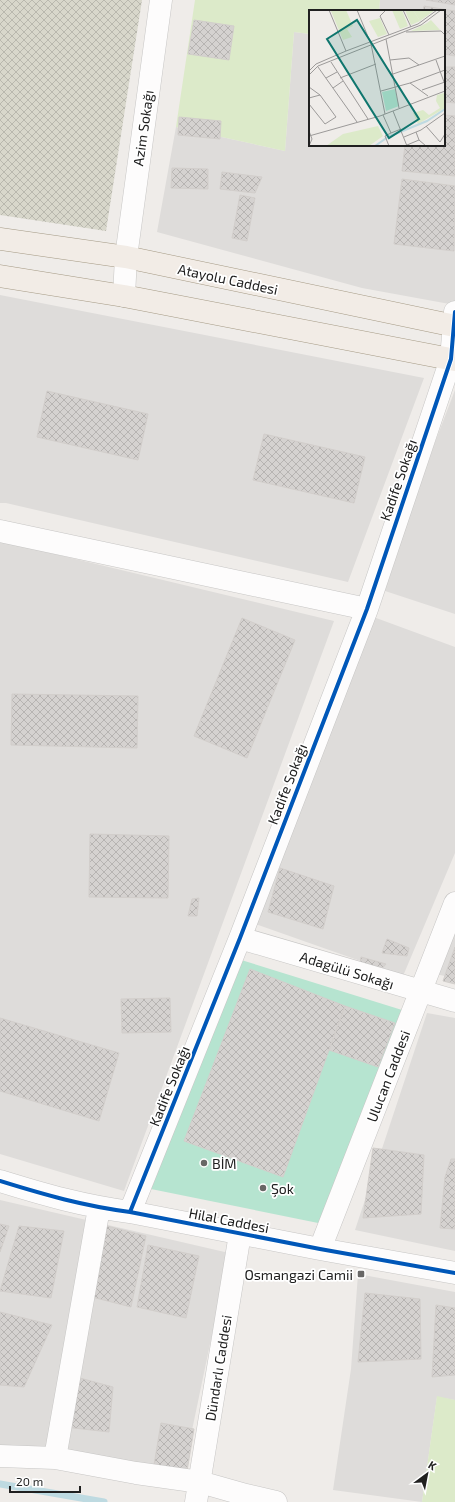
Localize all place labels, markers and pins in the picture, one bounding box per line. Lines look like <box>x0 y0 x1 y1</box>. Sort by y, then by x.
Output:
place label: BİM <box>212 1155 237 1172</box>
marker: BİM <box>199 1158 209 1168</box>
place label: Şok <box>271 1180 294 1198</box>
marker: Şok <box>258 1183 268 1193</box>
place label: Osmangazi Camii <box>244 1266 353 1283</box>
marker: Osmangazi Camii <box>356 1269 366 1279</box>

